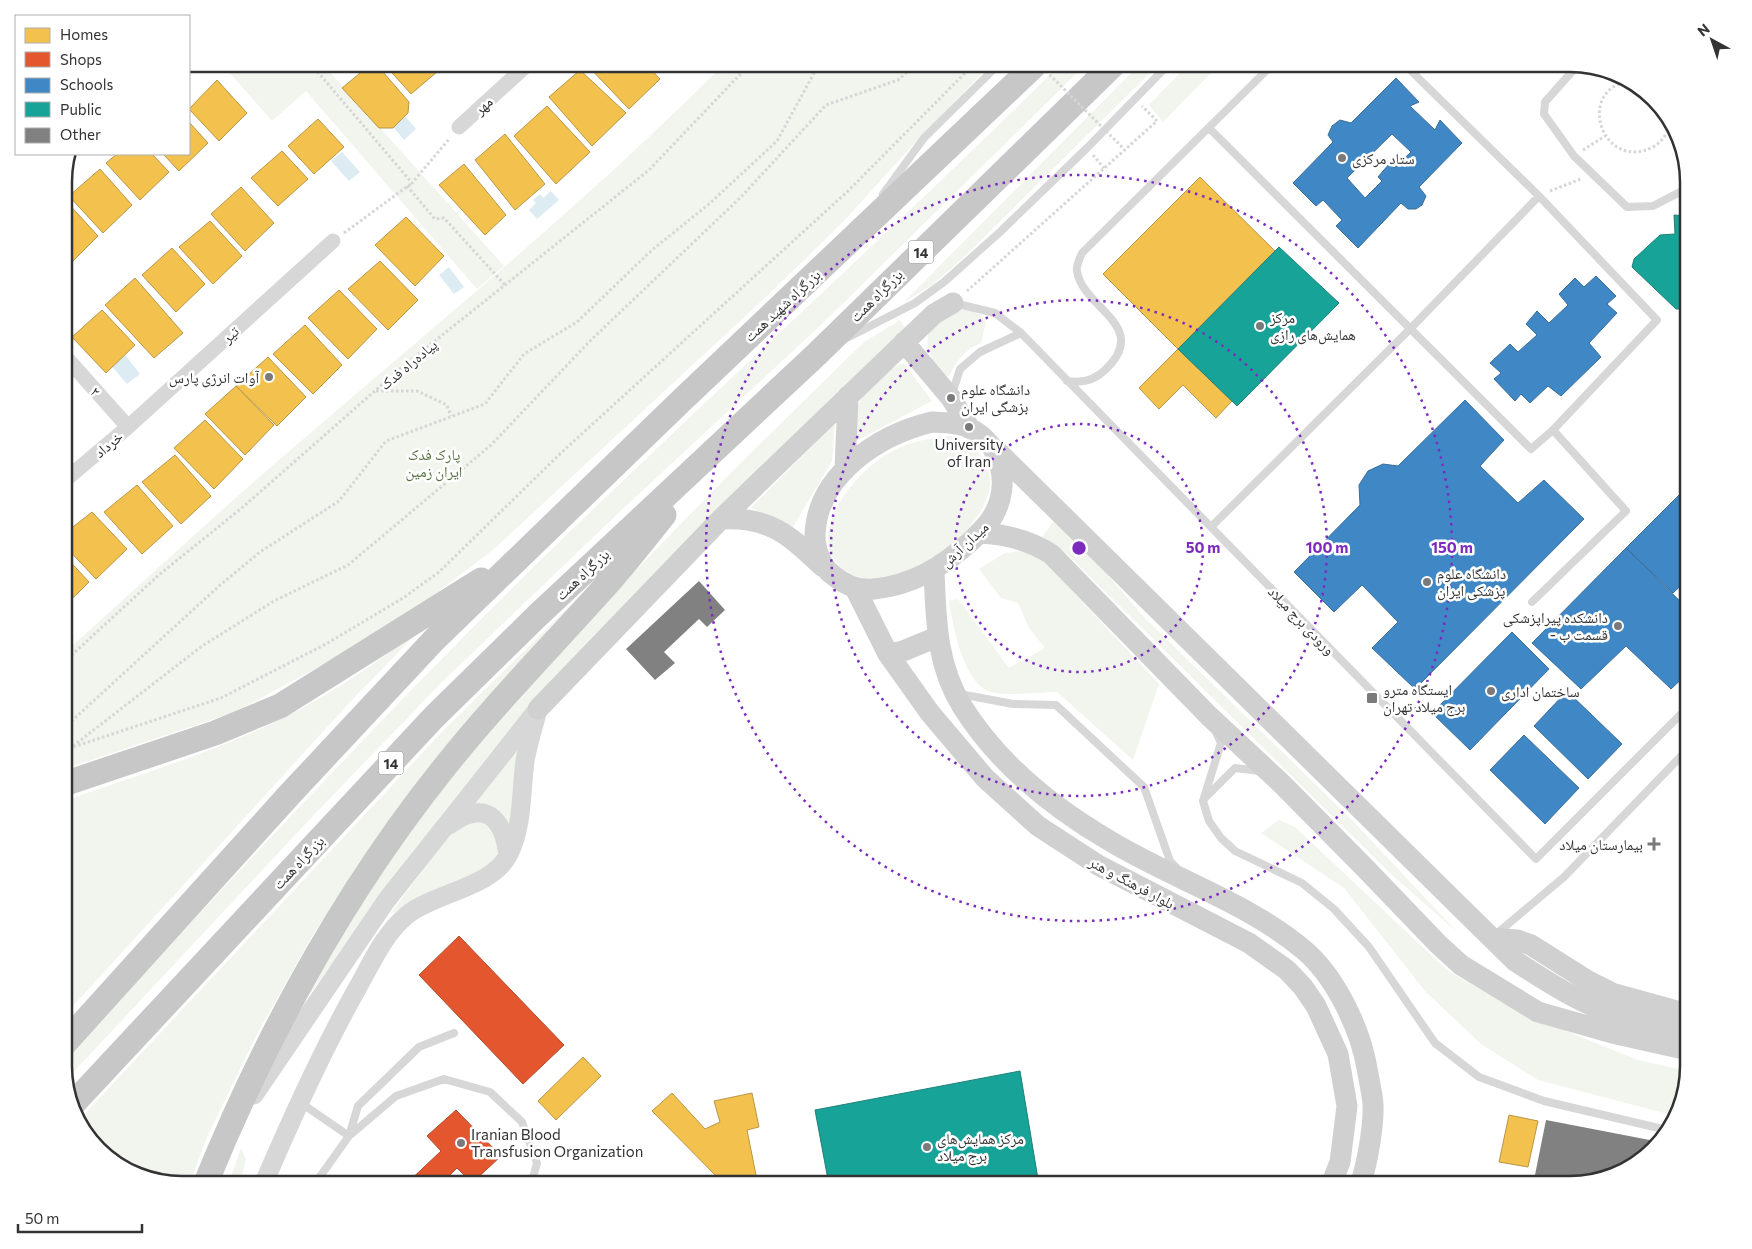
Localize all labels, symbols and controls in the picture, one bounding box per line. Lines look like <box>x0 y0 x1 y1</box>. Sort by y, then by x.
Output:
legend <box>15 15 190 155</box>
north arrow <box>1687 15 1737 65</box>
text: N <box>1694 20 1713 40</box>
text: Homes <box>60 25 108 43</box>
text: Shops <box>60 50 102 68</box>
text: Schools <box>60 75 114 93</box>
street label: مهر <box>469 92 497 119</box>
text: Public <box>60 100 102 118</box>
text: Other <box>60 125 101 143</box>
place label: ستاد مرکزی <box>1352 149 1415 169</box>
marker: ستاد مرکزی <box>1336 152 1348 164</box>
road number: 14 <box>908 240 934 264</box>
street label: بزرگراه شهید همت <box>740 265 825 346</box>
street label: بزرگراه همت <box>846 265 907 326</box>
place label: مرکز همایش‌های رازی <box>1269 308 1356 345</box>
marker: مرکز همایش‌های رازی <box>1254 320 1266 332</box>
street label: تیر <box>217 321 243 348</box>
street label: پیاده‌راه فدک <box>376 335 441 394</box>
place label: آوات انرژی پارس <box>169 368 260 388</box>
marker: آوات انرژی پارس <box>263 371 275 383</box>
place label: دانشگاه علوم بزشگى ايران <box>961 380 1030 417</box>
street label: ۲ <box>87 382 105 400</box>
marker: دانشگاه علوم بزشگى ايران <box>945 392 957 404</box>
marker: University of Iran <box>963 421 975 433</box>
street label: خرداد <box>90 427 127 462</box>
place label: University of Iran <box>934 435 1004 470</box>
park label: پارک فدک ایران زمین <box>406 445 462 482</box>
street label: میدان آرش <box>936 517 993 572</box>
text: 50 m <box>1186 538 1220 556</box>
text: 100 m <box>1306 538 1348 556</box>
text: 150 m <box>1431 538 1473 556</box>
centre of rings <box>1070 539 1088 557</box>
street label: بزرگراه همت <box>551 545 613 604</box>
place label: دانشگاه علوم پزشکی ایران <box>1437 564 1506 601</box>
marker: دانشگاه علوم پزشکی ایران <box>1421 576 1433 588</box>
street label: ورودی برج میلاد <box>1263 582 1339 659</box>
place label: دانشکده پیراپزشکی - قسمت ب <box>1503 608 1608 643</box>
marker: دانشکده پیراپزشکی - قسمت ب <box>1612 620 1624 632</box>
place label: ایستگاه مترو برج میلاد تهران <box>1383 680 1465 717</box>
place label: ساختمان اداری <box>1501 682 1580 702</box>
marker: ساختمان اداری <box>1485 685 1497 697</box>
marker: ایستگاه مترو برج میلاد تهران <box>1365 691 1379 705</box>
road number: 14 <box>378 751 404 774</box>
street label: بزرگراه همت <box>269 831 328 893</box>
place label: بیمارستان میلاد <box>1559 835 1643 855</box>
marker: بیمارستان میلاد <box>1647 837 1661 851</box>
street label: بلوار فرهنگ و هنر <box>1085 852 1178 913</box>
place label: Iranian Blood Transfusion Organization <box>471 1125 643 1160</box>
place label: مرکز همایش‌های برج میلاد <box>937 1129 1024 1166</box>
marker: Iranian Blood Transfusion Organization <box>455 1137 467 1149</box>
marker: مرکز همایش‌های برج میلاد <box>921 1141 933 1153</box>
scale bar <box>18 1202 141 1234</box>
text: 50 m <box>25 1209 59 1227</box>

